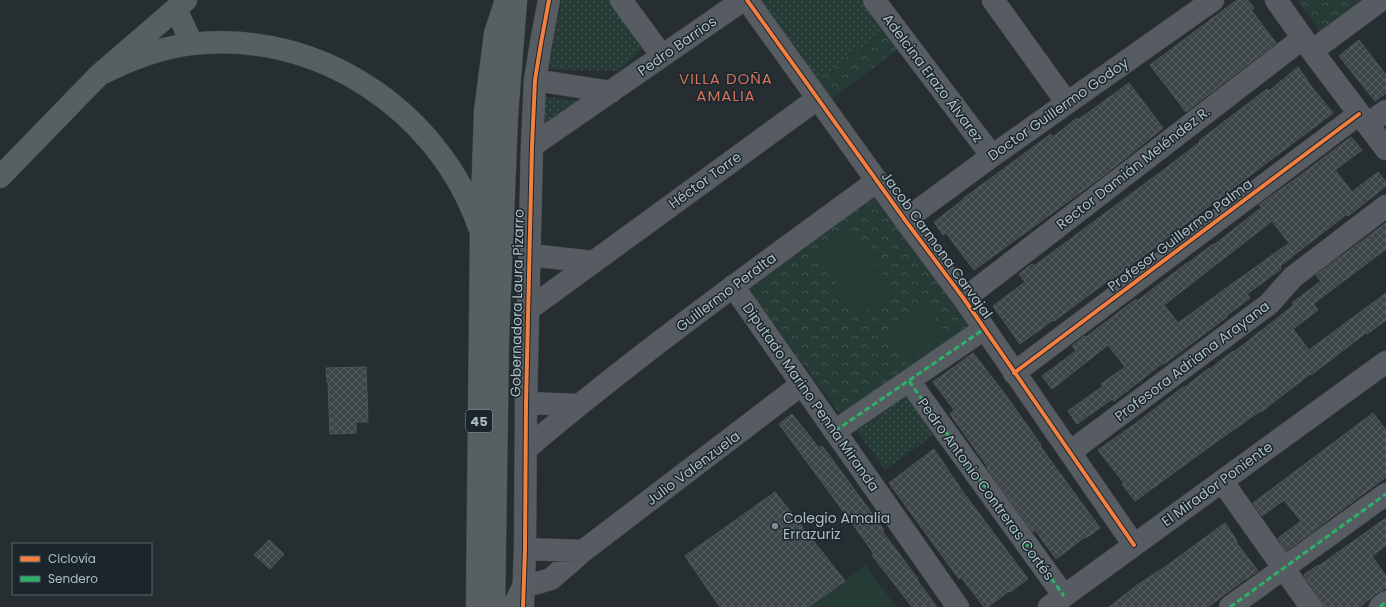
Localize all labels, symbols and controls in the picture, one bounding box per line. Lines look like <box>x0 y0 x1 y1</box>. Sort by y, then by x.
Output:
street label: Adelcina Erazo Álvarez <box>878 9 988 147</box>
street label: Pedro Barrios <box>633 11 721 81</box>
street label: Doctor Guillermo Godoy <box>984 53 1133 165</box>
district label: VILLA DOÑA AMALIA <box>679 68 773 106</box>
street label: Rector Damián Meléndez R. <box>1052 102 1214 234</box>
street label: Héctor Torre <box>665 147 746 213</box>
street label: Jacob Carmona Carvajal <box>877 167 997 323</box>
street label: Profesor Guillermo Palma <box>1103 174 1257 296</box>
street label: Gobernadora Laura Pizarro <box>505 209 529 397</box>
street label: Guillermo Peralta <box>672 248 780 336</box>
street label: Profesora Adriana Arayana <box>1110 296 1274 426</box>
street label: Diputado Marino Penna Miranda <box>738 299 884 495</box>
street label: Pedro Antonio Contreras Cortés <box>913 394 1059 584</box>
road number: 45 <box>466 410 492 432</box>
street label: Julio Valenzuela <box>642 426 744 510</box>
street label: El Mirador Poniente <box>1157 437 1277 531</box>
place label: Colegio Amalia Errazuriz <box>783 508 890 544</box>
marker: Colegio Amalia Errazuriz <box>770 521 780 531</box>
legend <box>12 543 152 595</box>
text: Ciclovía <box>48 550 96 567</box>
text: Sendero <box>48 570 98 587</box>

